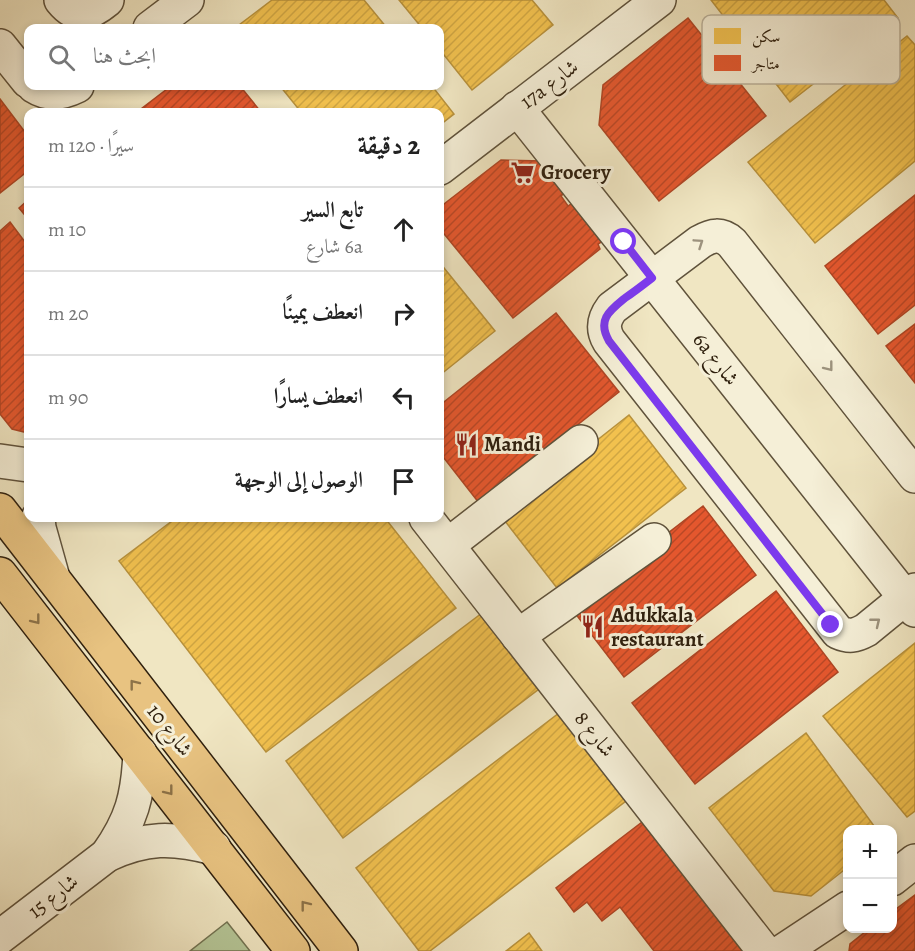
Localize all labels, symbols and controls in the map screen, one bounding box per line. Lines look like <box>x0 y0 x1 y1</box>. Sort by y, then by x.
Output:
legend <box>702 15 900 84</box>
search box <box>24 24 444 90</box>
text: سكن <box>752 26 780 48</box>
icon: search <box>45 41 78 74</box>
text: ابحث هنا <box>93 41 156 71</box>
street label: 17a شارع <box>514 53 586 118</box>
text: متاجر <box>750 53 780 75</box>
text: 2 دقيقة <box>358 128 420 163</box>
text: سيرًا · 120 m <box>48 132 134 159</box>
place label: Grocery <box>541 158 612 186</box>
supermarket icon: Grocery <box>510 159 536 185</box>
text: تابع السير <box>302 195 363 225</box>
icon: ahead <box>387 213 420 246</box>
text: 10 m <box>48 216 86 243</box>
route start <box>610 228 636 254</box>
text: 6a شارع <box>306 233 363 260</box>
one-way arrow <box>692 239 703 250</box>
text: انعطف يمينًا <box>283 297 363 327</box>
icon: right <box>387 297 420 330</box>
text: 20 m <box>48 300 89 327</box>
street label: 6a شارع <box>683 327 746 394</box>
one-way arrow <box>822 360 833 371</box>
text: انعطف يسارًا <box>274 381 363 411</box>
icon: left <box>387 381 420 414</box>
text: 90 m <box>48 384 88 411</box>
place label: Mandi <box>484 430 541 458</box>
restaurant icon: Mandi <box>453 431 479 457</box>
text: الوصول إلى الوجهة <box>235 465 363 495</box>
icon: arrive <box>387 465 420 498</box>
place label: Adukkala restaurant <box>610 601 704 653</box>
route end <box>817 611 843 637</box>
one-way arrow <box>29 614 40 625</box>
restaurant icon: Adukkala restaurant <box>580 614 606 640</box>
one-way arrow <box>869 618 880 629</box>
one-way arrow <box>131 679 142 690</box>
street label: شارع 10 <box>138 698 199 764</box>
street label: شارع 8 <box>565 705 622 765</box>
one-way arrow <box>162 784 173 795</box>
map controls <box>843 825 897 933</box>
button: + <box>843 825 897 879</box>
street label: شارع 15 <box>22 867 86 928</box>
button: − <box>843 879 897 933</box>
one-way arrow <box>301 900 312 911</box>

